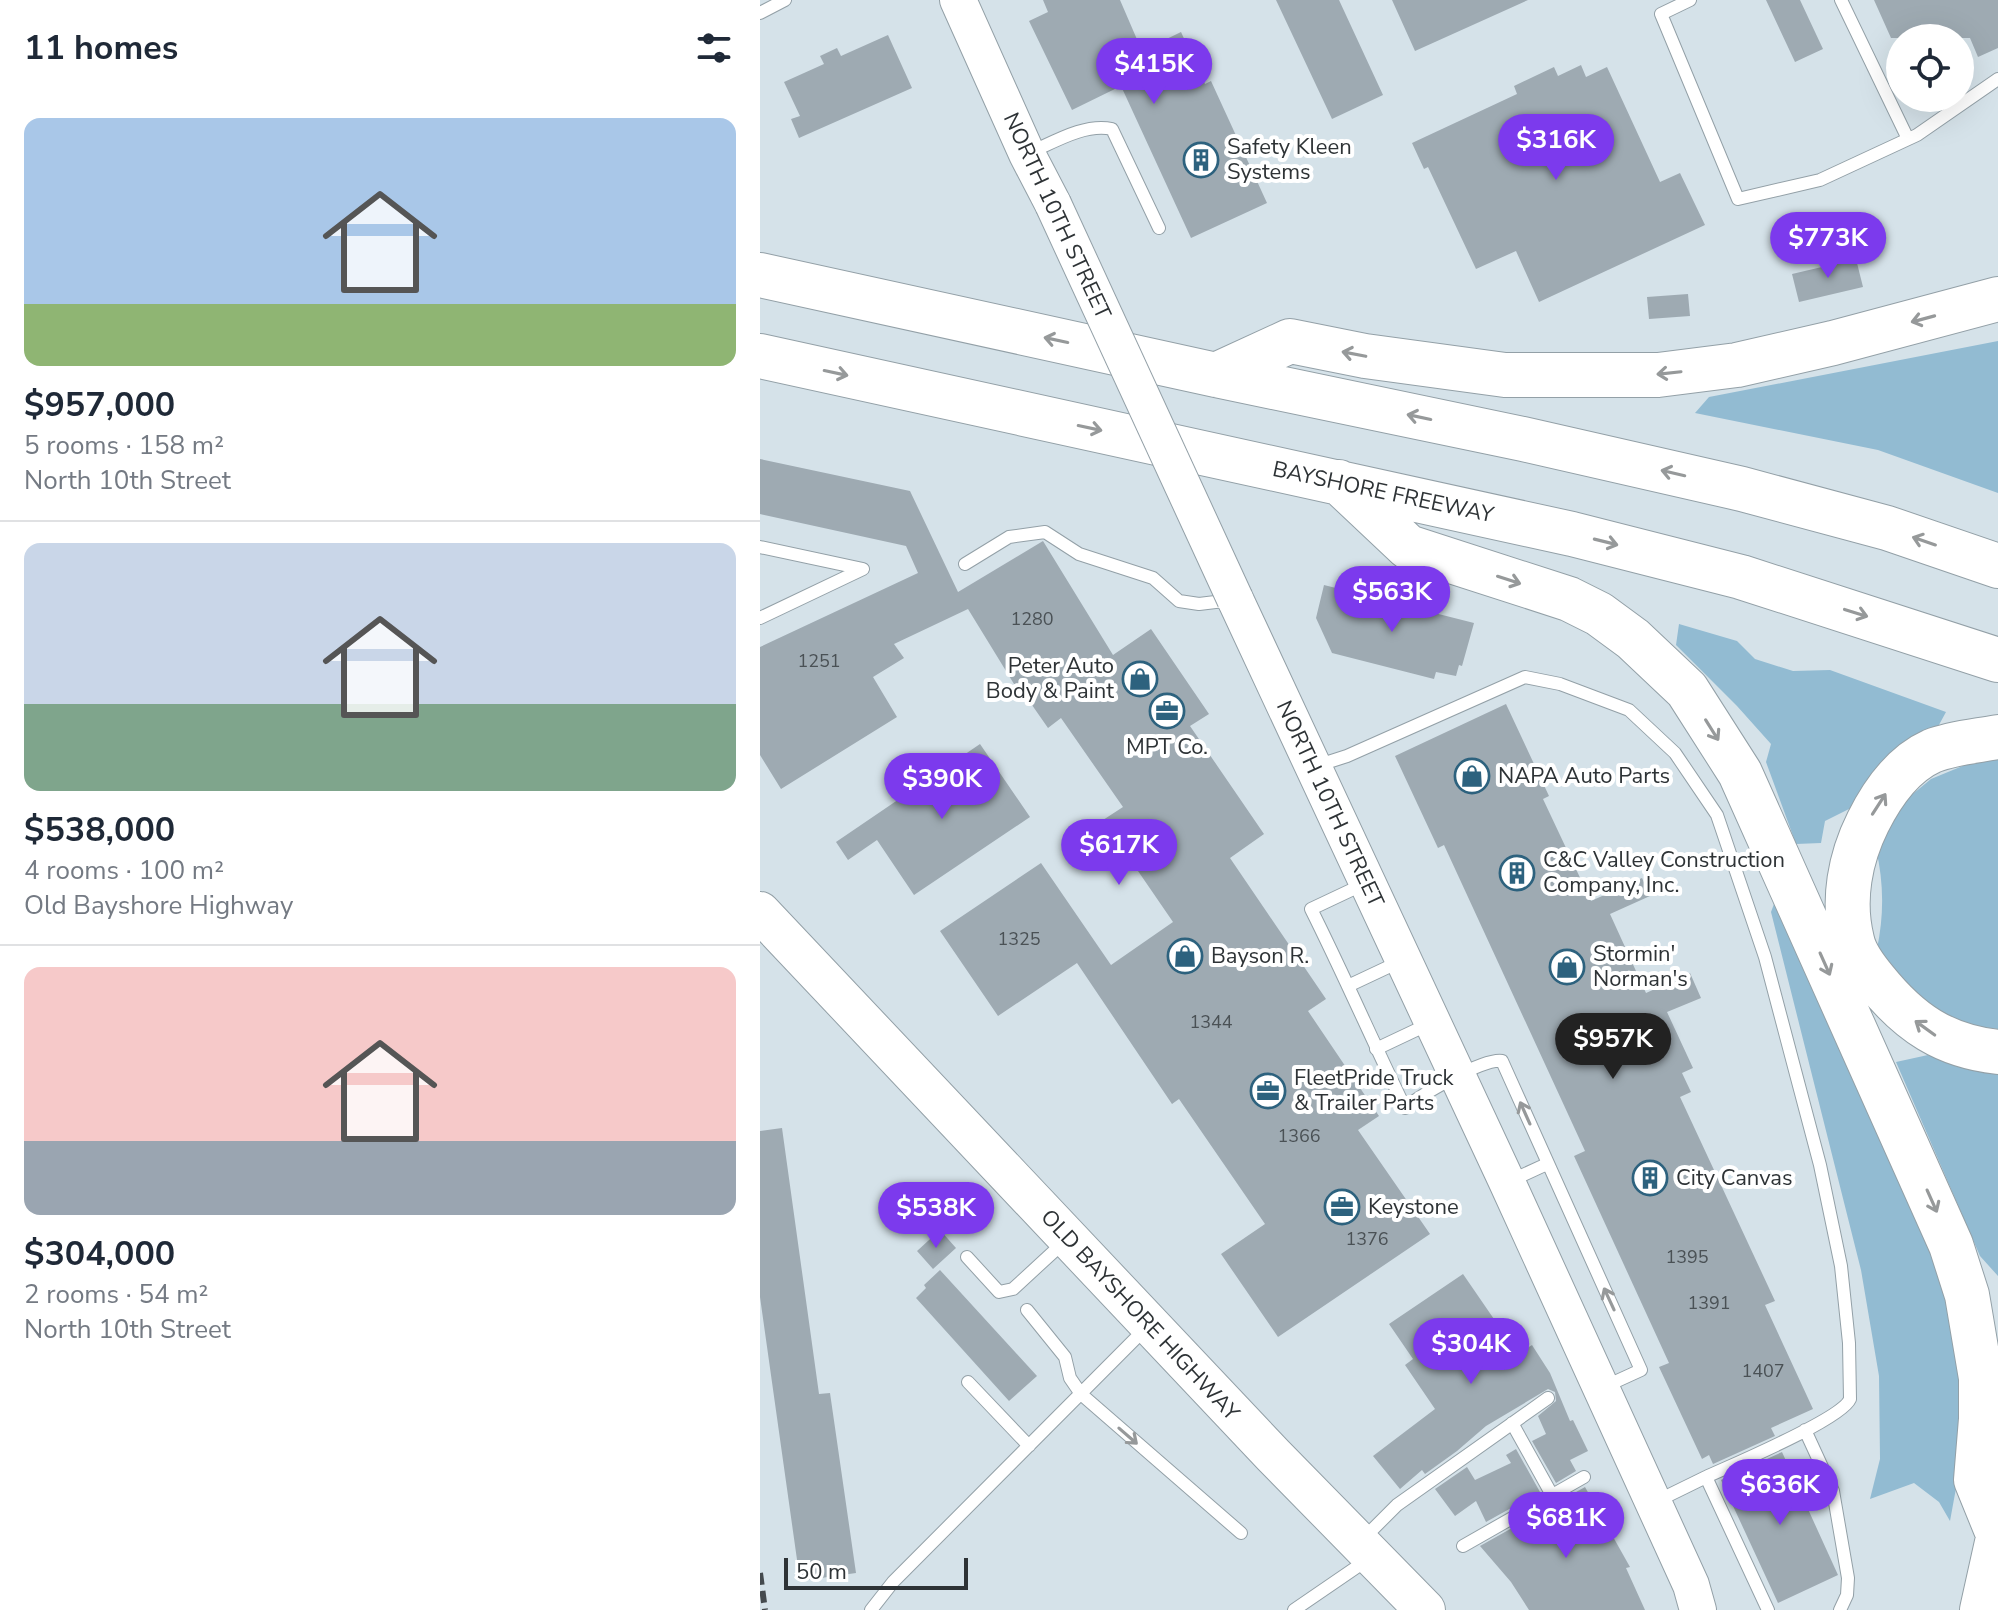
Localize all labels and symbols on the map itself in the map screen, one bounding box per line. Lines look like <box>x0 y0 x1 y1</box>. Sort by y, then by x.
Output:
pin: $415K <box>1098 38 1210 106</box>
street label: NORTH 10TH STREET <box>996 108 1118 325</box>
pin: $316K <box>1500 114 1612 182</box>
place label: Safety Kleen Systems <box>1227 132 1352 187</box>
building icon: Safety Kleen Systems <box>1182 141 1220 179</box>
pin: $773K <box>1772 212 1884 280</box>
one-way arrow <box>1910 312 1936 327</box>
one-way arrow <box>1043 332 1069 347</box>
one-way arrow <box>1342 346 1368 361</box>
one-way arrow <box>823 366 849 381</box>
one-way arrow <box>1656 366 1683 381</box>
one-way arrow <box>1407 409 1433 424</box>
one-way arrow <box>1077 421 1103 436</box>
street label: BAYSHORE FREEWAY <box>1270 454 1497 530</box>
one-way arrow <box>1661 465 1687 480</box>
one-way arrow <box>1912 532 1937 547</box>
one-way arrow <box>1593 536 1618 551</box>
pin: $563K <box>1336 566 1448 634</box>
one-way arrow <box>1496 573 1522 588</box>
one-way arrow <box>1844 606 1869 621</box>
house number: 1280 <box>1010 607 1054 631</box>
house number: 1251 <box>797 649 841 673</box>
place label: Peter Auto Body & Paint <box>986 651 1114 706</box>
shop icon: Peter Auto Body & Paint <box>1121 660 1159 698</box>
office icon: MPT Co. <box>1148 692 1186 730</box>
street label: NORTH 10TH STREET <box>1269 696 1391 913</box>
one-way arrow <box>1705 718 1721 741</box>
place label: MPT Co. <box>1126 732 1208 762</box>
pin: $390K <box>886 753 998 821</box>
shop icon: NAPA Auto Parts <box>1453 757 1491 795</box>
place label: NAPA Auto Parts <box>1498 761 1670 791</box>
one-way arrow <box>1870 793 1887 815</box>
pin: $617K <box>1063 819 1175 887</box>
place label: C&C Valley Construction Company, Inc. <box>1543 845 1785 900</box>
building icon: C&C Valley Construction Company, Inc. <box>1498 854 1536 892</box>
house number: 1325 <box>997 927 1041 951</box>
shop icon: Bayson R. <box>1166 937 1204 975</box>
place label: Stormin' Norman's <box>1593 939 1688 994</box>
place label: Bayson R. <box>1211 941 1309 971</box>
shop icon: Stormin' Norman's <box>1548 948 1586 986</box>
one-way arrow <box>1818 951 1833 975</box>
house number: 1344 <box>1189 1010 1233 1034</box>
pin: $957K <box>1557 1013 1669 1081</box>
one-way arrow <box>1915 1020 1936 1037</box>
place label: FleetPride Truck & Trailer Parts <box>1294 1063 1454 1118</box>
office icon: FleetPride Truck & Trailer Parts <box>1249 1072 1287 1110</box>
one-way arrow <box>1516 1101 1531 1126</box>
house number: 1366 <box>1277 1124 1321 1148</box>
building icon: City Canvas <box>1631 1159 1669 1197</box>
place label: City Canvas <box>1676 1163 1793 1193</box>
pin: $538K <box>880 1182 992 1250</box>
office icon: Keystone <box>1323 1188 1361 1226</box>
one-way arrow <box>1925 1188 1940 1213</box>
place label: Keystone <box>1368 1192 1459 1222</box>
street label: OLD BAYSHORE HIGHWAY <box>1034 1203 1247 1428</box>
house number: 1376 <box>1345 1227 1389 1251</box>
house number: 1395 <box>1665 1245 1709 1269</box>
one-way arrow <box>1601 1288 1616 1312</box>
house number: 1391 <box>1687 1291 1731 1315</box>
pin: $304K <box>1415 1318 1527 1386</box>
house number: 1407 <box>1741 1359 1785 1383</box>
one-way arrow <box>1118 1427 1138 1445</box>
pin: $636K <box>1724 1459 1836 1527</box>
pin: $681K <box>1510 1492 1622 1560</box>
scale bar <box>784 1554 968 1590</box>

